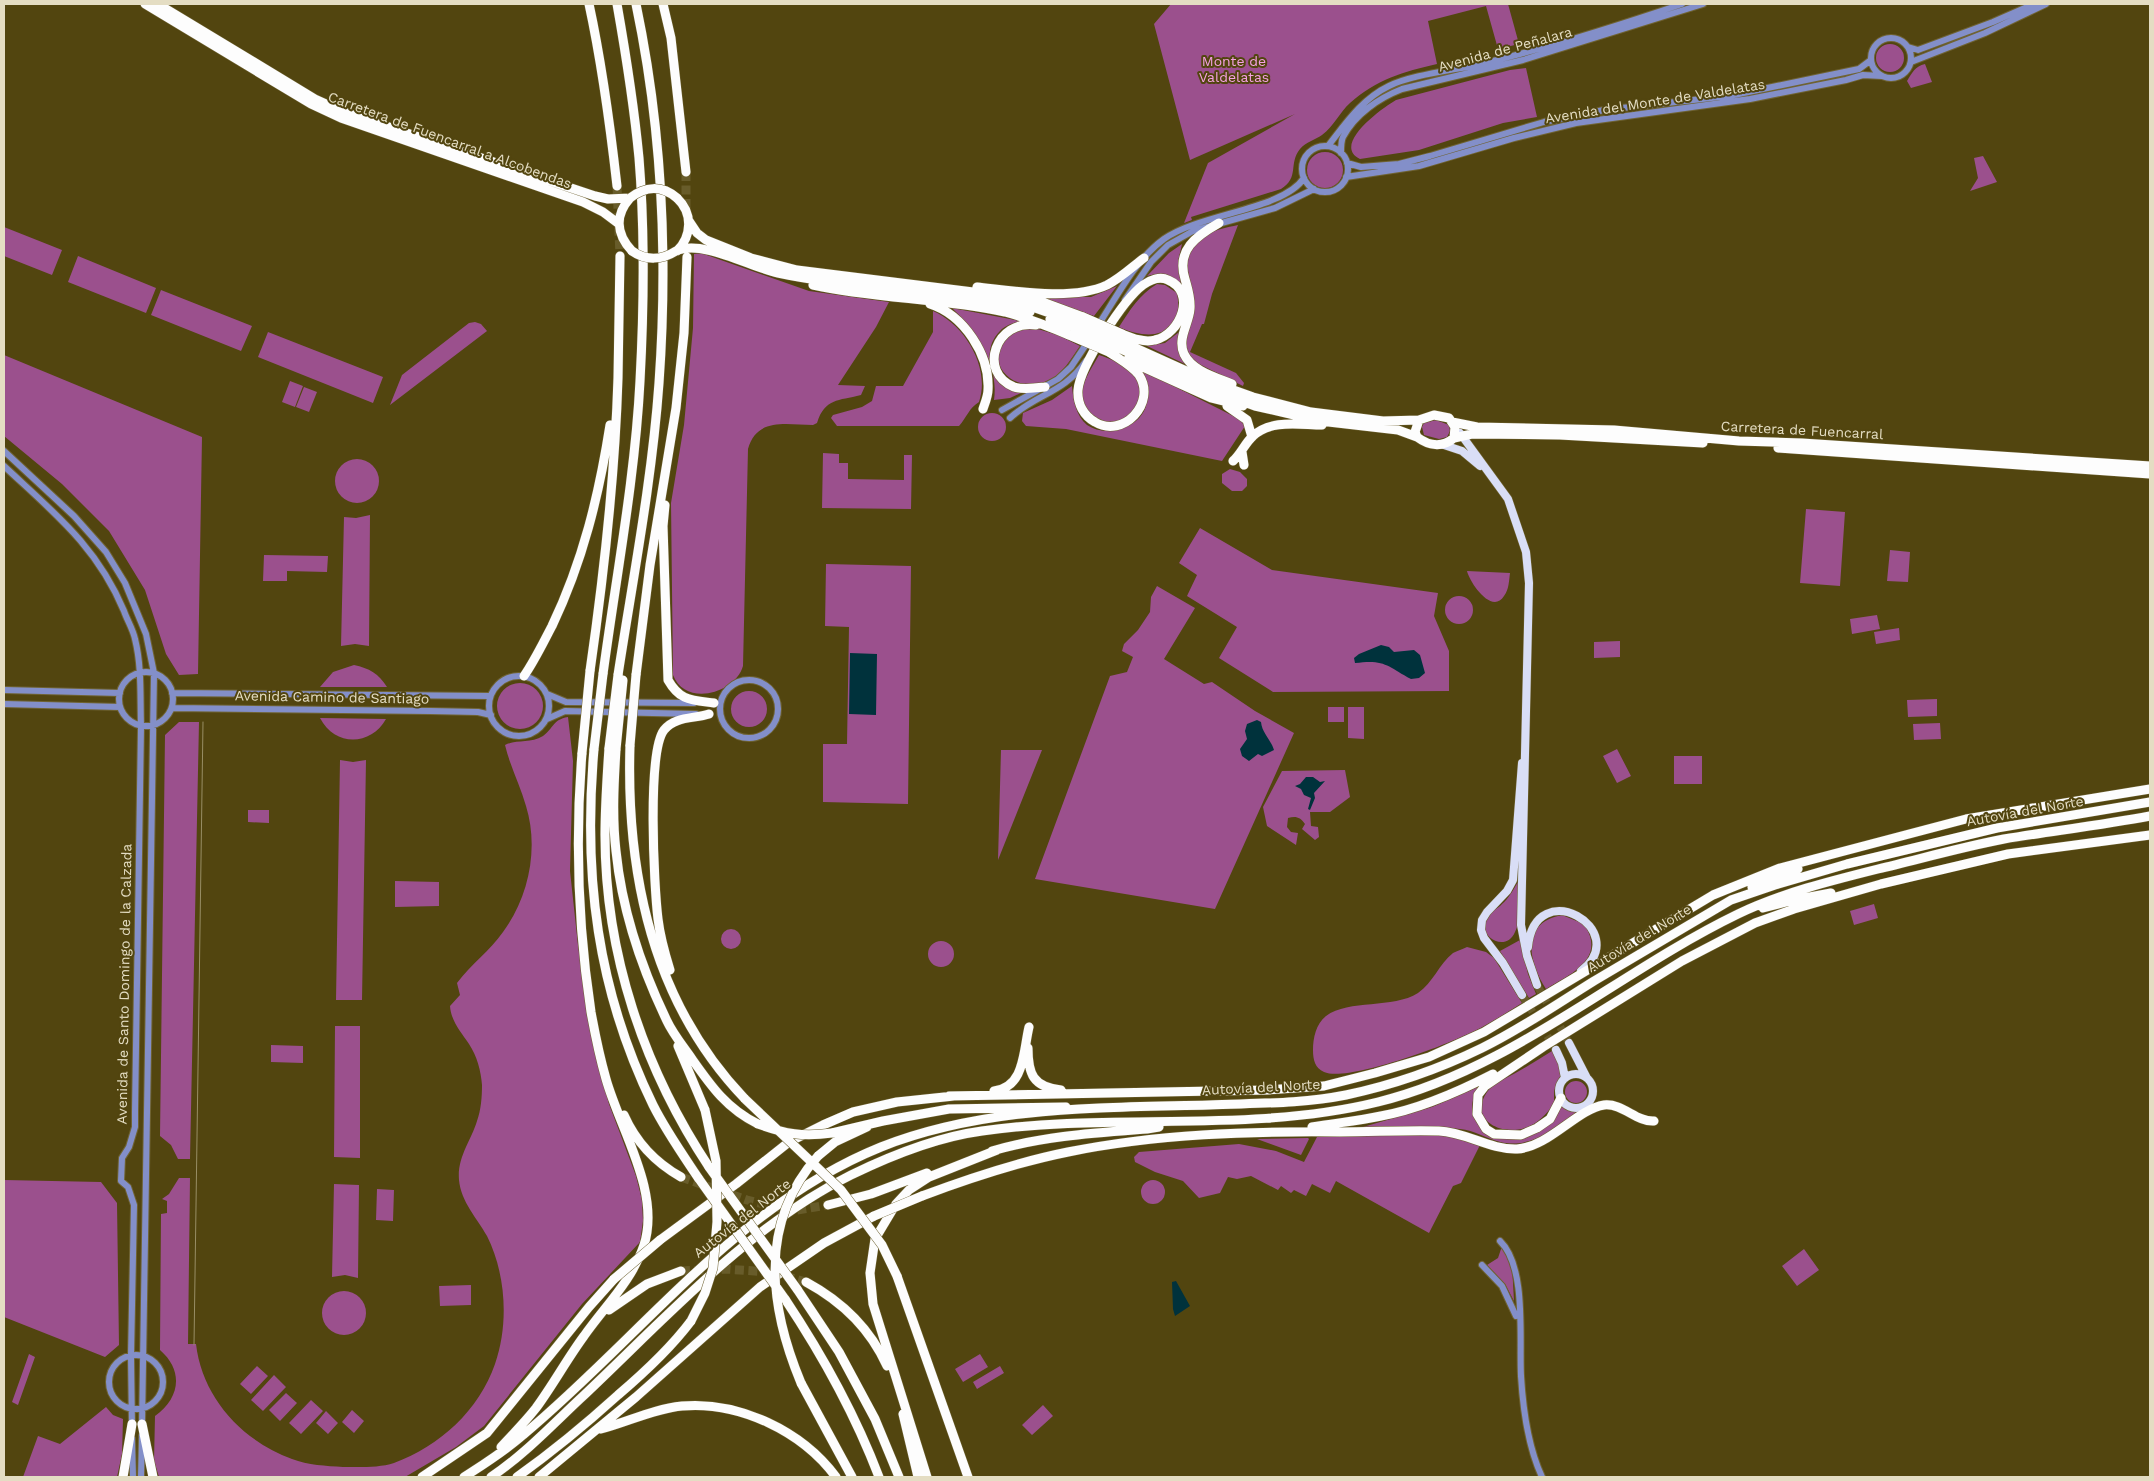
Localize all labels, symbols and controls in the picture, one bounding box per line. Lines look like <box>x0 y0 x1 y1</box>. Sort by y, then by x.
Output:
street label: Avenida de Peñalara <box>1436 23 1574 75</box>
park label: Monte de Valdelatas <box>1199 53 1269 85</box>
street label: Avenida del Monte de Valdelatas <box>1544 76 1766 126</box>
street label: Carretera de Fuencarral a Alcobendas <box>326 88 574 192</box>
street label: Carretera de Fuencarral <box>1720 418 1884 442</box>
street label: Avenida Camino de Santiago <box>235 687 429 707</box>
street label: Autovía del Norte <box>1965 793 2085 829</box>
street label: Avenida de Santo Domingo de la Calzada <box>114 843 134 1124</box>
street label: Autovía del Norte <box>1584 901 1694 975</box>
street label: Autovía del Norte <box>1201 1076 1321 1098</box>
street label: Autovía del Norte <box>690 1175 794 1261</box>

